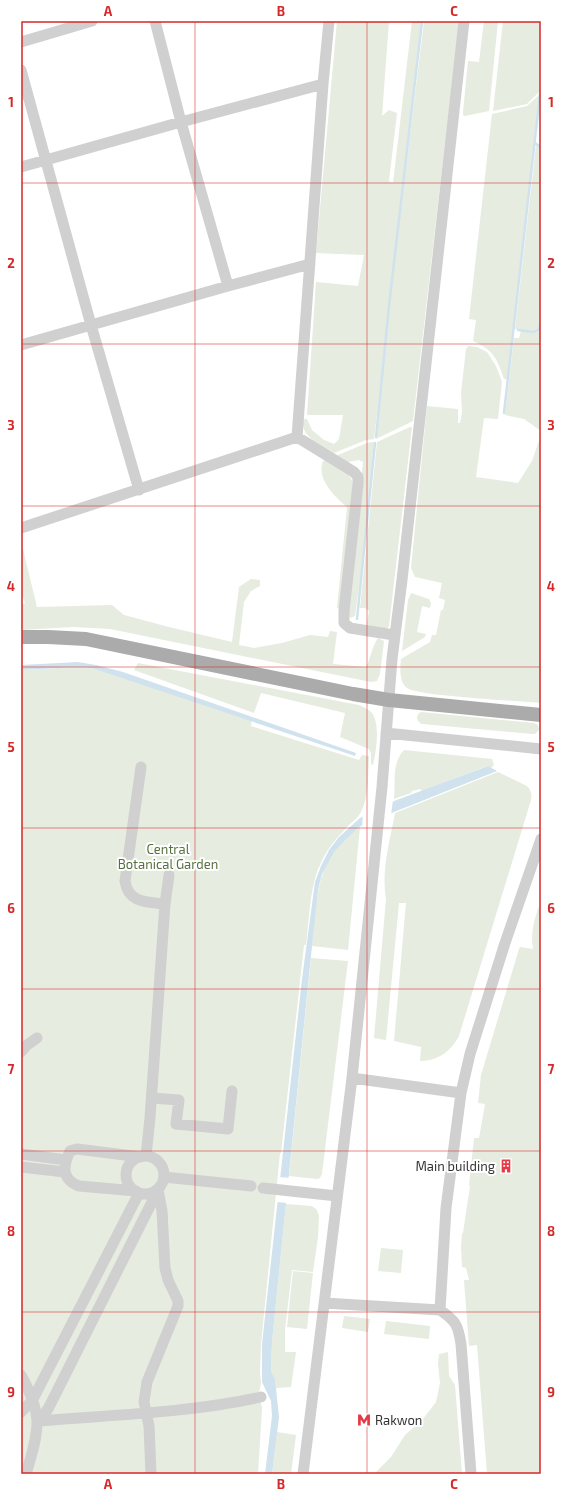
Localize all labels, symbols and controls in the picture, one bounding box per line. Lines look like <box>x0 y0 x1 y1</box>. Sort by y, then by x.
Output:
text: A <box>104 3 113 19</box>
text: B <box>277 3 285 19</box>
text: C <box>450 3 458 19</box>
text: 1 <box>8 94 14 110</box>
text: 1 <box>548 94 554 110</box>
text: 2 <box>7 255 15 271</box>
text: 2 <box>547 255 555 271</box>
text: 3 <box>7 417 15 433</box>
text: 3 <box>547 417 555 433</box>
text: 4 <box>7 578 15 594</box>
text: 4 <box>547 578 555 594</box>
text: 5 <box>7 739 15 755</box>
text: 5 <box>547 739 555 755</box>
park label: Central Botanical Garden <box>118 841 218 872</box>
text: 6 <box>7 900 15 916</box>
text: 6 <box>547 900 555 916</box>
text: 7 <box>8 1061 15 1077</box>
text: 7 <box>548 1061 555 1077</box>
place label: Main building <box>415 1158 495 1174</box>
building icon: Main building <box>498 1158 514 1174</box>
text: 8 <box>7 1223 15 1239</box>
text: 8 <box>547 1223 555 1239</box>
text: 9 <box>7 1384 15 1400</box>
text: 9 <box>547 1384 555 1400</box>
metro station icon: Rakwon <box>356 1412 372 1428</box>
place label: Rakwon <box>375 1412 422 1428</box>
text: A <box>104 1476 113 1492</box>
text: B <box>277 1476 285 1492</box>
text: C <box>450 1476 458 1492</box>

